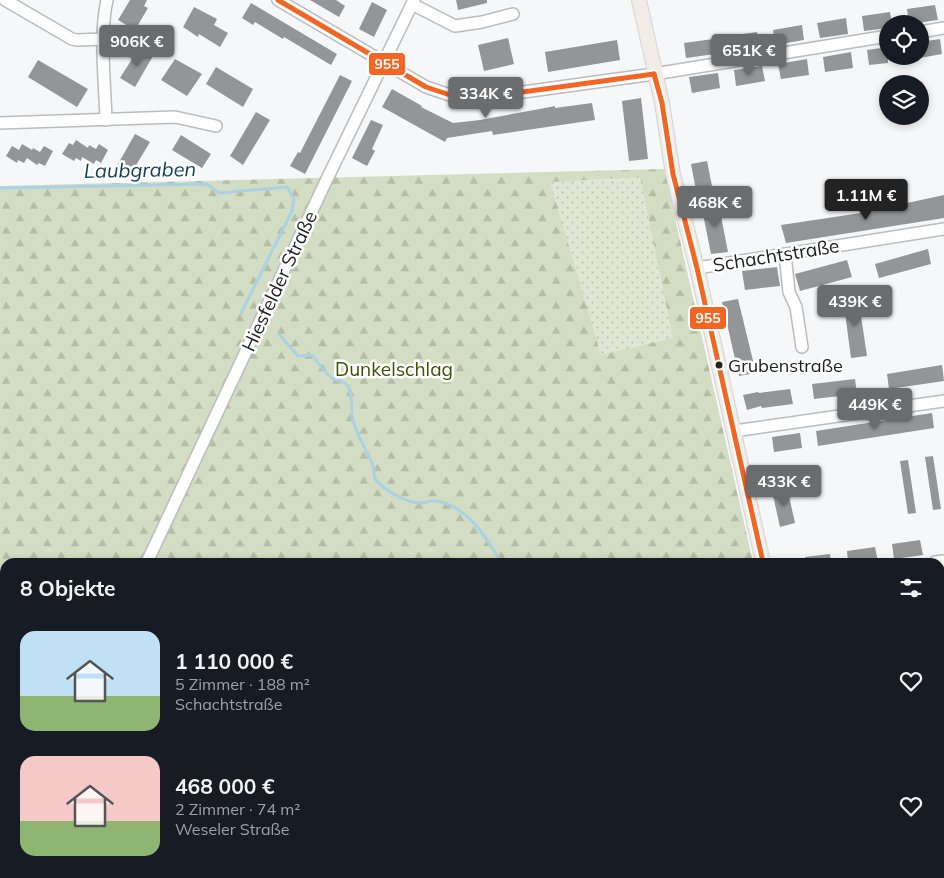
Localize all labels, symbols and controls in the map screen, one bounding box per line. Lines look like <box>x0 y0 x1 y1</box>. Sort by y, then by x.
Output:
map controls <box>879 15 929 125</box>
button: locate <box>879 15 929 65</box>
pin: 906K € <box>96 24 178 67</box>
text: 906K € <box>110 31 164 51</box>
pin: 651K € <box>708 34 790 76</box>
text: 651K € <box>722 40 776 60</box>
line badge: 955 <box>368 52 406 76</box>
text: 955 <box>374 55 400 73</box>
button: layers <box>879 75 929 125</box>
pin: 334K € <box>445 76 527 119</box>
text: 334K € <box>459 83 513 103</box>
water label: Laubgraben <box>84 156 196 183</box>
pin: 1.11M € <box>820 178 912 221</box>
text: 1.11M € <box>836 185 896 205</box>
pin: 468K € <box>674 186 756 228</box>
text: 468K € <box>688 192 742 212</box>
street label: Hiesfelder Straße <box>236 207 322 355</box>
street label: Schachtstraße <box>711 233 841 277</box>
pin: 439K € <box>814 284 896 327</box>
text: 439K € <box>828 291 882 311</box>
line badge: 955 <box>689 306 727 330</box>
text: 955 <box>695 309 721 327</box>
place label: Grubenstraße <box>728 354 843 377</box>
park label: Dunkelschlag <box>335 357 453 381</box>
marker: Grubenstraße <box>714 360 724 370</box>
pin: 449K € <box>834 388 916 430</box>
text: 449K € <box>848 394 902 414</box>
pin: 433K € <box>743 464 825 507</box>
text: 433K € <box>757 471 811 491</box>
icon: filters <box>897 574 925 602</box>
text: 8 Objekte <box>20 575 116 601</box>
text: 1 110 000 € <box>175 648 293 674</box>
icon: home <box>60 651 120 711</box>
icon: heart <box>897 667 925 695</box>
text: 5 Zimmer · 188 m² <box>175 674 310 694</box>
text: Schachtstraße <box>175 694 282 714</box>
text: 468 000 € <box>175 773 275 799</box>
icon: home <box>60 776 120 836</box>
icon: heart <box>897 792 925 820</box>
text: 2 Zimmer · 74 m² <box>175 799 300 819</box>
text: Weseler Straße <box>175 819 289 839</box>

